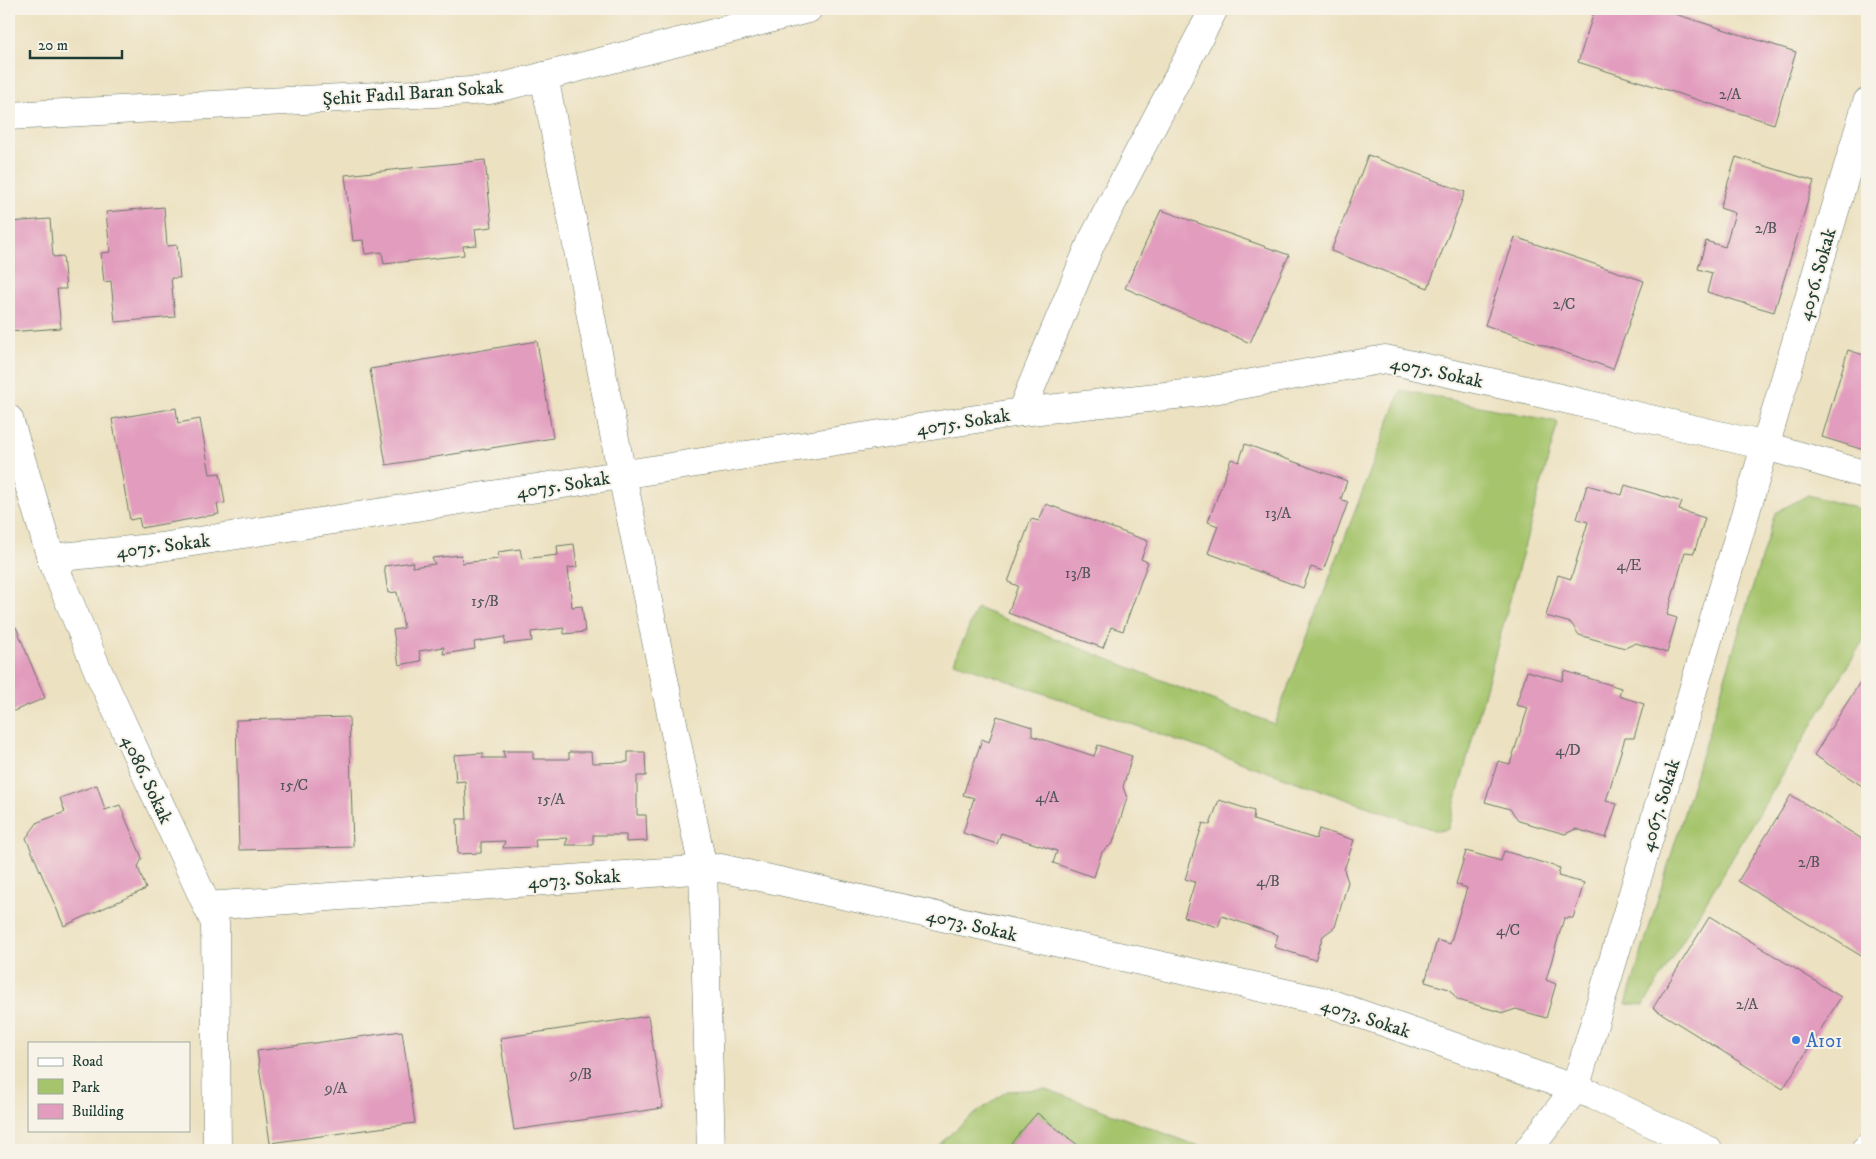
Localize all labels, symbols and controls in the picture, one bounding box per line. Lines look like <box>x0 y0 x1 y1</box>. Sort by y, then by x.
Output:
scale bar <box>30 28 122 60</box>
text: 20 m <box>38 36 68 55</box>
street label: Şehit Fadıl Baran Sokak <box>322 76 505 111</box>
house number: 2/A <box>1719 84 1742 104</box>
house number: 2/B <box>1755 218 1777 238</box>
street label: 4056. Sokak <box>1793 225 1842 323</box>
house number: 2/C <box>1553 294 1575 314</box>
street label: 4075. Sokak <box>1388 351 1486 394</box>
street label: 4075. Sokak <box>915 404 1012 441</box>
street label: 4075. Sokak <box>515 467 612 504</box>
house number: 13/A <box>1265 503 1292 523</box>
street label: 4075. Sokak <box>115 529 212 564</box>
house number: 4/E <box>1617 555 1641 575</box>
house number: 13/B <box>1065 563 1091 583</box>
house number: 15/B <box>471 591 499 611</box>
street label: 4086. Sokak <box>116 732 177 828</box>
house number: 4/D <box>1555 740 1581 760</box>
street label: 4067. Sokak <box>1635 756 1686 855</box>
house number: 15/C <box>280 775 308 795</box>
house number: 4/A <box>1035 787 1060 807</box>
house number: 15/A <box>537 789 566 809</box>
house number: 2/B <box>1798 852 1820 872</box>
street label: 4073. Sokak <box>527 865 622 894</box>
house number: 4/B <box>1256 871 1280 891</box>
street label: 4073. Sokak <box>924 904 1020 947</box>
house number: 4/C <box>1496 920 1520 940</box>
street label: 4073. Sokak <box>1318 993 1414 1044</box>
house number: 2/A <box>1736 994 1759 1014</box>
place label: A101 <box>1806 1030 1842 1053</box>
marker: A101 <box>1790 1034 1802 1046</box>
legend <box>28 1042 190 1132</box>
text: Road <box>72 1052 104 1071</box>
house number: 9/B <box>569 1064 592 1084</box>
text: Park <box>72 1078 101 1097</box>
house number: 9/A <box>324 1078 348 1098</box>
text: Building <box>72 1102 124 1121</box>

